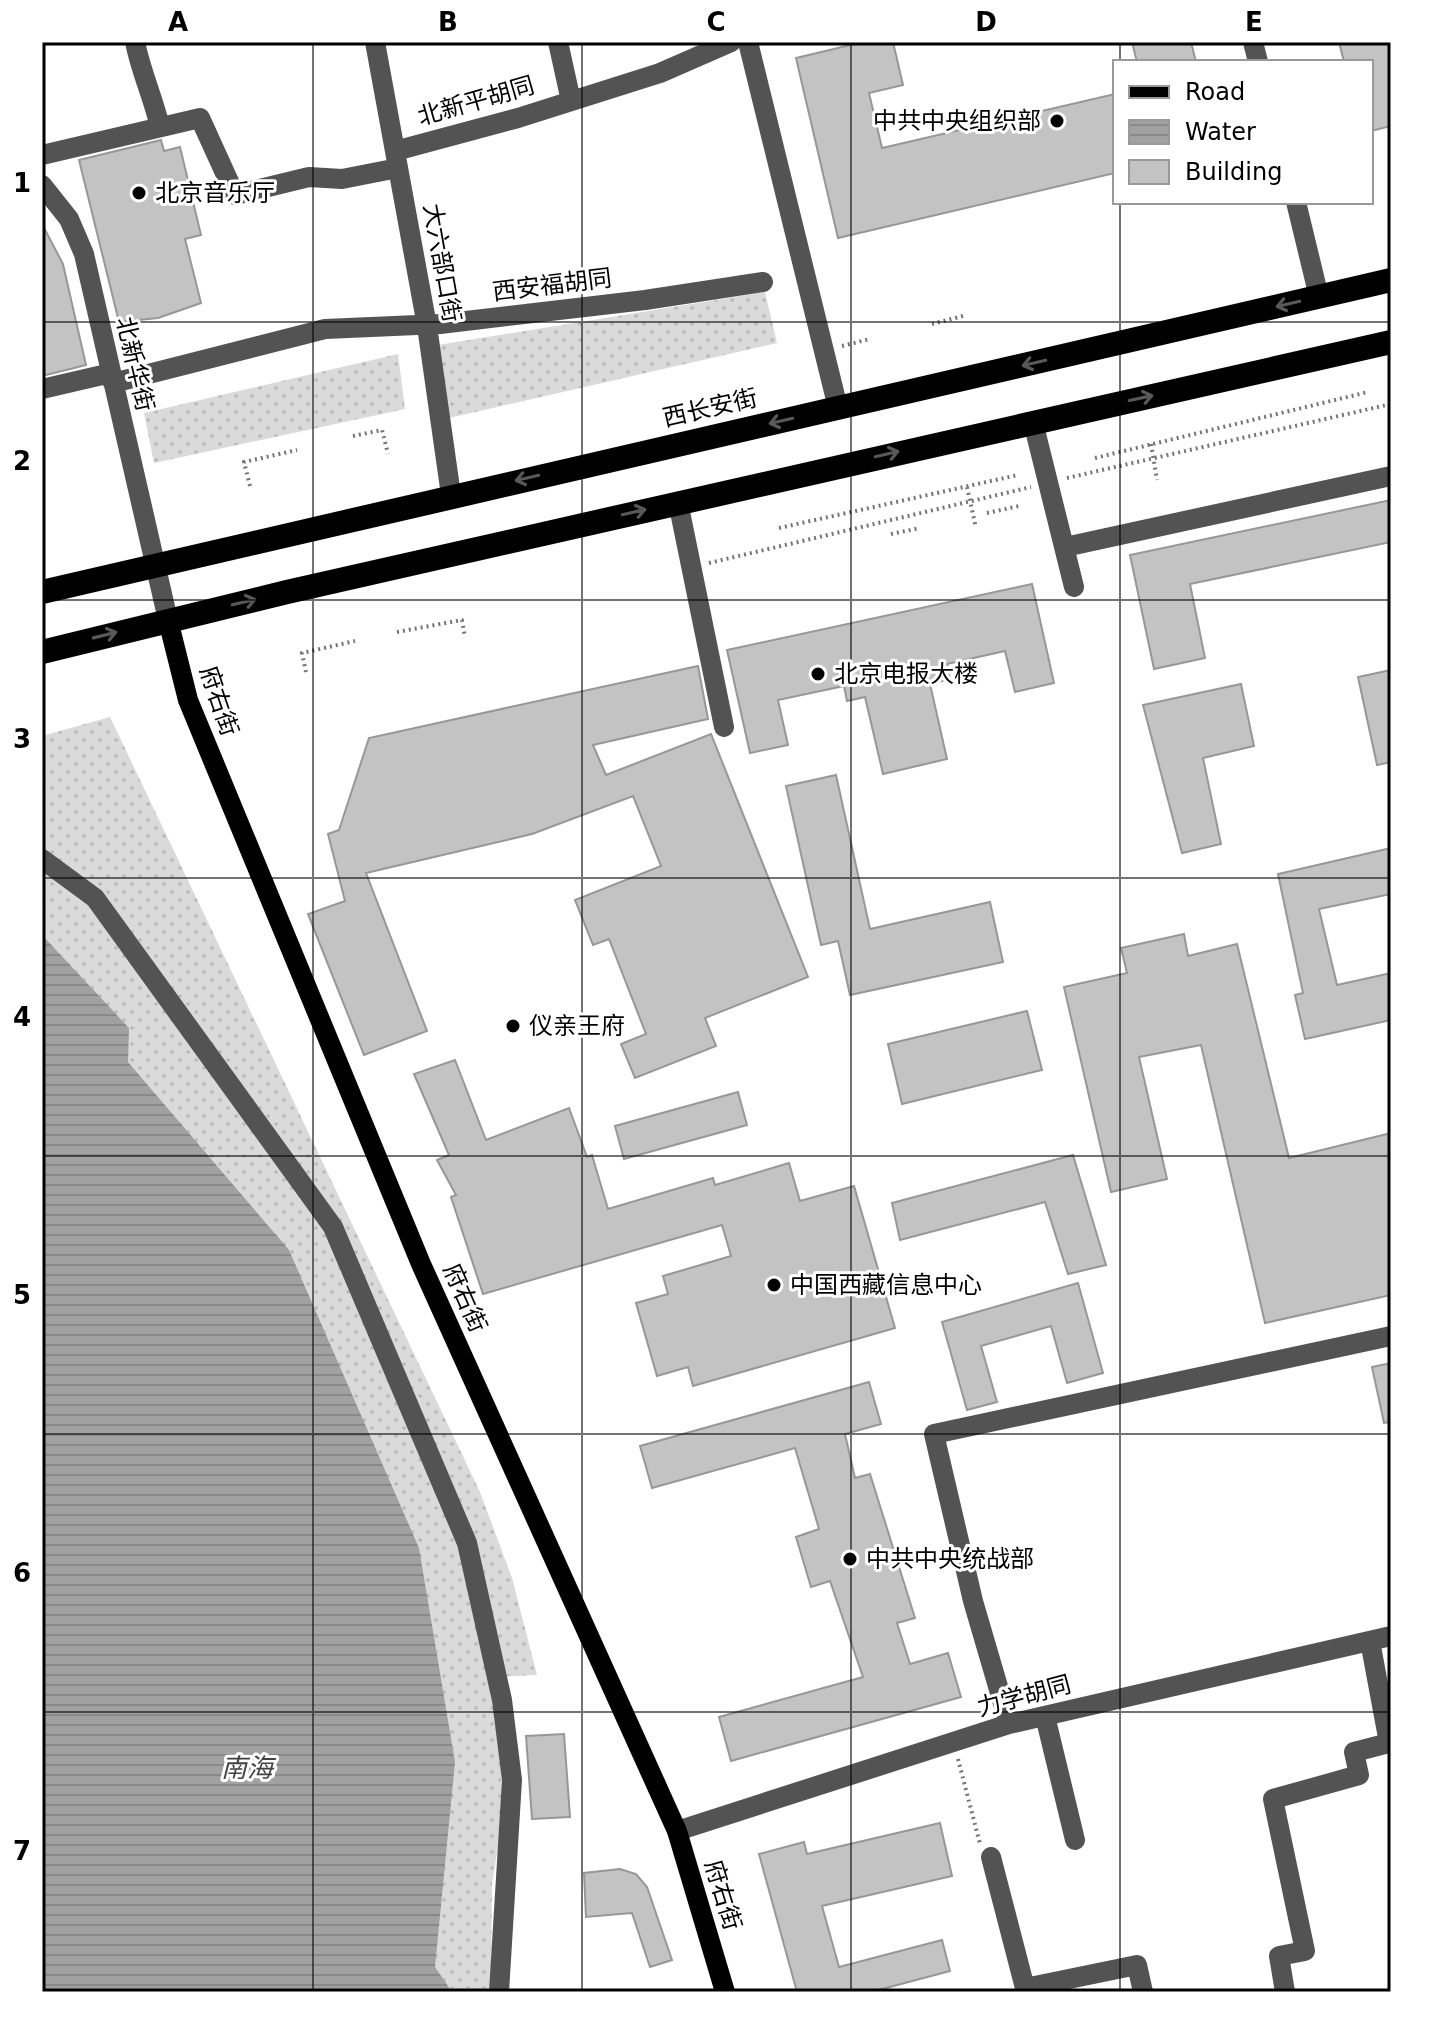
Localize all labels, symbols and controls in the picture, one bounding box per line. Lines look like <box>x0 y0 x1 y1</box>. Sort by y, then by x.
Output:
text: A <box>168 7 188 37</box>
text: B <box>438 7 458 37</box>
text: C <box>706 7 726 37</box>
text: D <box>975 7 997 37</box>
text: E <box>1245 7 1263 37</box>
legend <box>1113 60 1373 204</box>
street label: 北新平胡同 <box>414 71 538 131</box>
text: Road <box>1185 78 1245 106</box>
place label: 中共中央组织部 <box>873 107 1041 135</box>
marker: 中共中央组织部 <box>1048 112 1066 130</box>
text: Water <box>1185 118 1256 146</box>
text: Building <box>1185 158 1282 186</box>
text: 1 <box>13 168 31 198</box>
place label: 北京音乐厅 <box>155 179 275 207</box>
marker: 北京音乐厅 <box>130 184 148 202</box>
street label: 大六部口街 <box>418 201 466 325</box>
street label: 西安福胡同 <box>491 264 613 306</box>
one-way arrow <box>1275 297 1301 312</box>
street label: 北新华街 <box>111 314 159 414</box>
one-way arrow <box>1022 356 1048 371</box>
street label: 西长安街 <box>660 384 760 432</box>
one-way arrow <box>1128 390 1154 405</box>
one-way arrow <box>769 414 794 429</box>
text: 2 <box>13 446 31 476</box>
one-way arrow <box>874 446 900 461</box>
one-way arrow <box>515 471 541 486</box>
one-way arrow <box>621 504 646 519</box>
one-way arrow <box>231 594 257 609</box>
one-way arrow <box>92 627 117 642</box>
place label: 北京电报大楼 <box>834 660 978 688</box>
street label: 府右街 <box>194 662 244 740</box>
marker: 北京电报大楼 <box>809 665 827 683</box>
text: 3 <box>13 724 31 754</box>
text: 4 <box>13 1002 31 1032</box>
place label: 仪亲王府 <box>529 1012 625 1040</box>
marker: 仪亲王府 <box>504 1017 522 1035</box>
street label: 府右街 <box>438 1259 492 1337</box>
place label: 中国西藏信息中心 <box>790 1271 982 1299</box>
marker: 中国西藏信息中心 <box>765 1276 783 1294</box>
text: 5 <box>13 1280 31 1310</box>
place label: 中共中央统战部 <box>866 1545 1034 1573</box>
marker: 中共中央统战部 <box>841 1550 859 1568</box>
text: 6 <box>13 1558 31 1588</box>
street label: 力学胡同 <box>974 1670 1074 1722</box>
water label: 南海 <box>221 1753 277 1783</box>
text: 7 <box>13 1836 31 1866</box>
street label: 府右街 <box>699 1856 747 1934</box>

